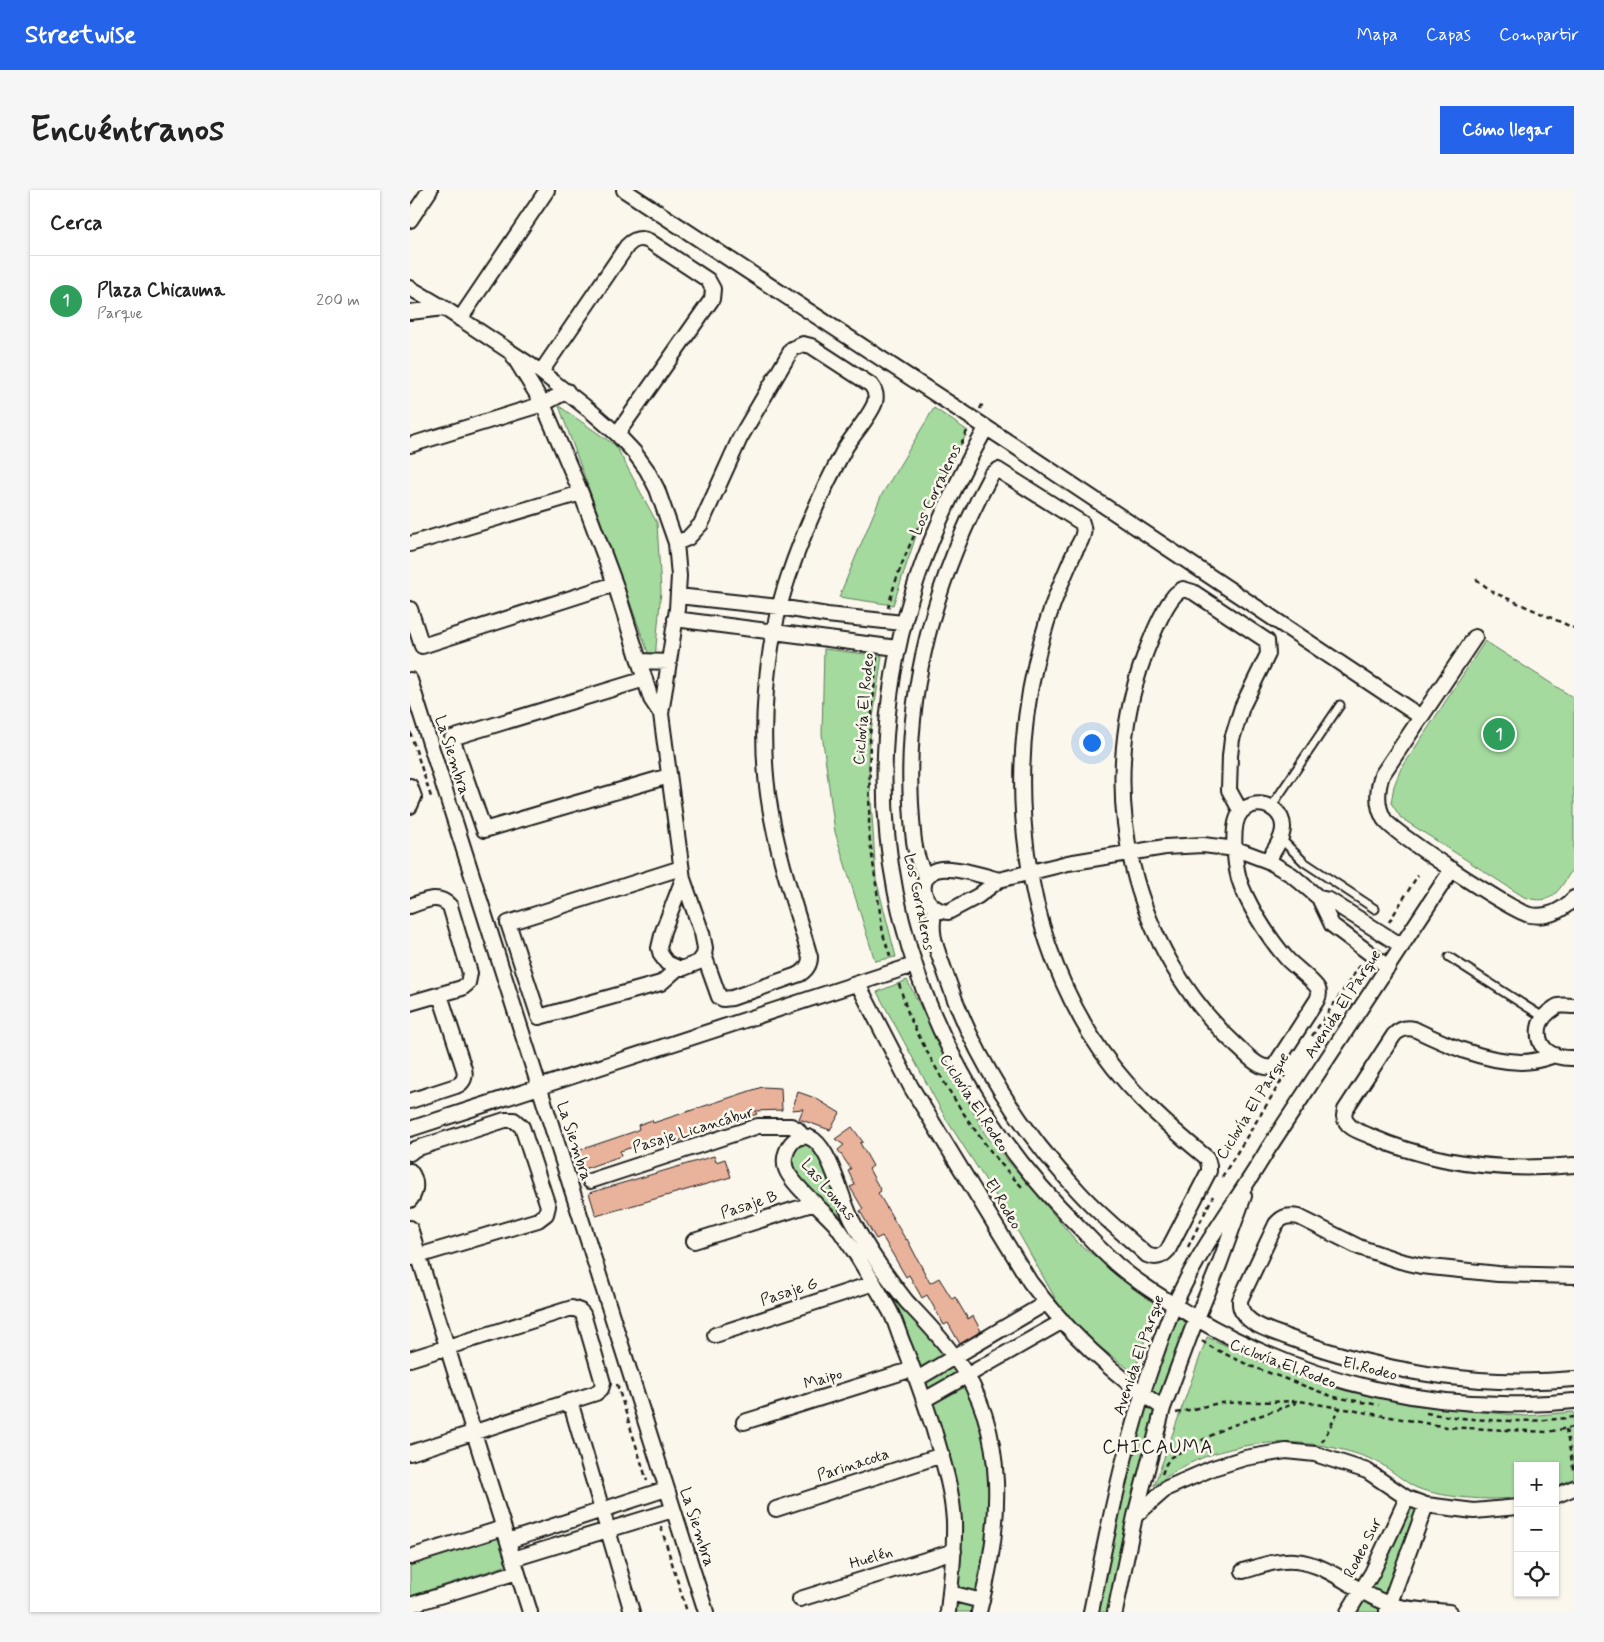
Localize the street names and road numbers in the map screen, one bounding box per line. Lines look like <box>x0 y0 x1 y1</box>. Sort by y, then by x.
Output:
street label: Los Corraleros <box>906 441 966 539</box>
street label: Ciclovía El Rodeo <box>849 652 879 766</box>
street label: La Siembra <box>429 713 475 797</box>
street label: Los Corraleros <box>899 852 939 952</box>
street label: Avenida El Parque <box>1300 945 1386 1063</box>
street label: Ciclovía El Parque <box>1211 1048 1295 1164</box>
street label: Ciclovía El Rodeo <box>935 1050 1013 1156</box>
street label: La Siembra <box>551 1099 597 1183</box>
street label: Pasaje Licancábur <box>630 1102 756 1158</box>
street label: Las Lomas <box>796 1154 860 1226</box>
street label: El Rodeo <box>980 1175 1026 1233</box>
street label: Pasaje B <box>718 1186 780 1224</box>
street label: Pasaje G <box>758 1273 820 1311</box>
street label: Avenida El Parque <box>1109 1292 1169 1418</box>
street label: Ciclovía El Rodeo <box>1227 1334 1339 1394</box>
street label: El Rodeo <box>1340 1352 1400 1386</box>
street label: Maipo <box>801 1363 845 1395</box>
street label: Parinacota <box>814 1443 892 1487</box>
street label: La Siembra <box>674 1485 720 1569</box>
street label: Rodeo Sur <box>1339 1514 1387 1582</box>
street label: Huelén <box>847 1542 895 1574</box>

